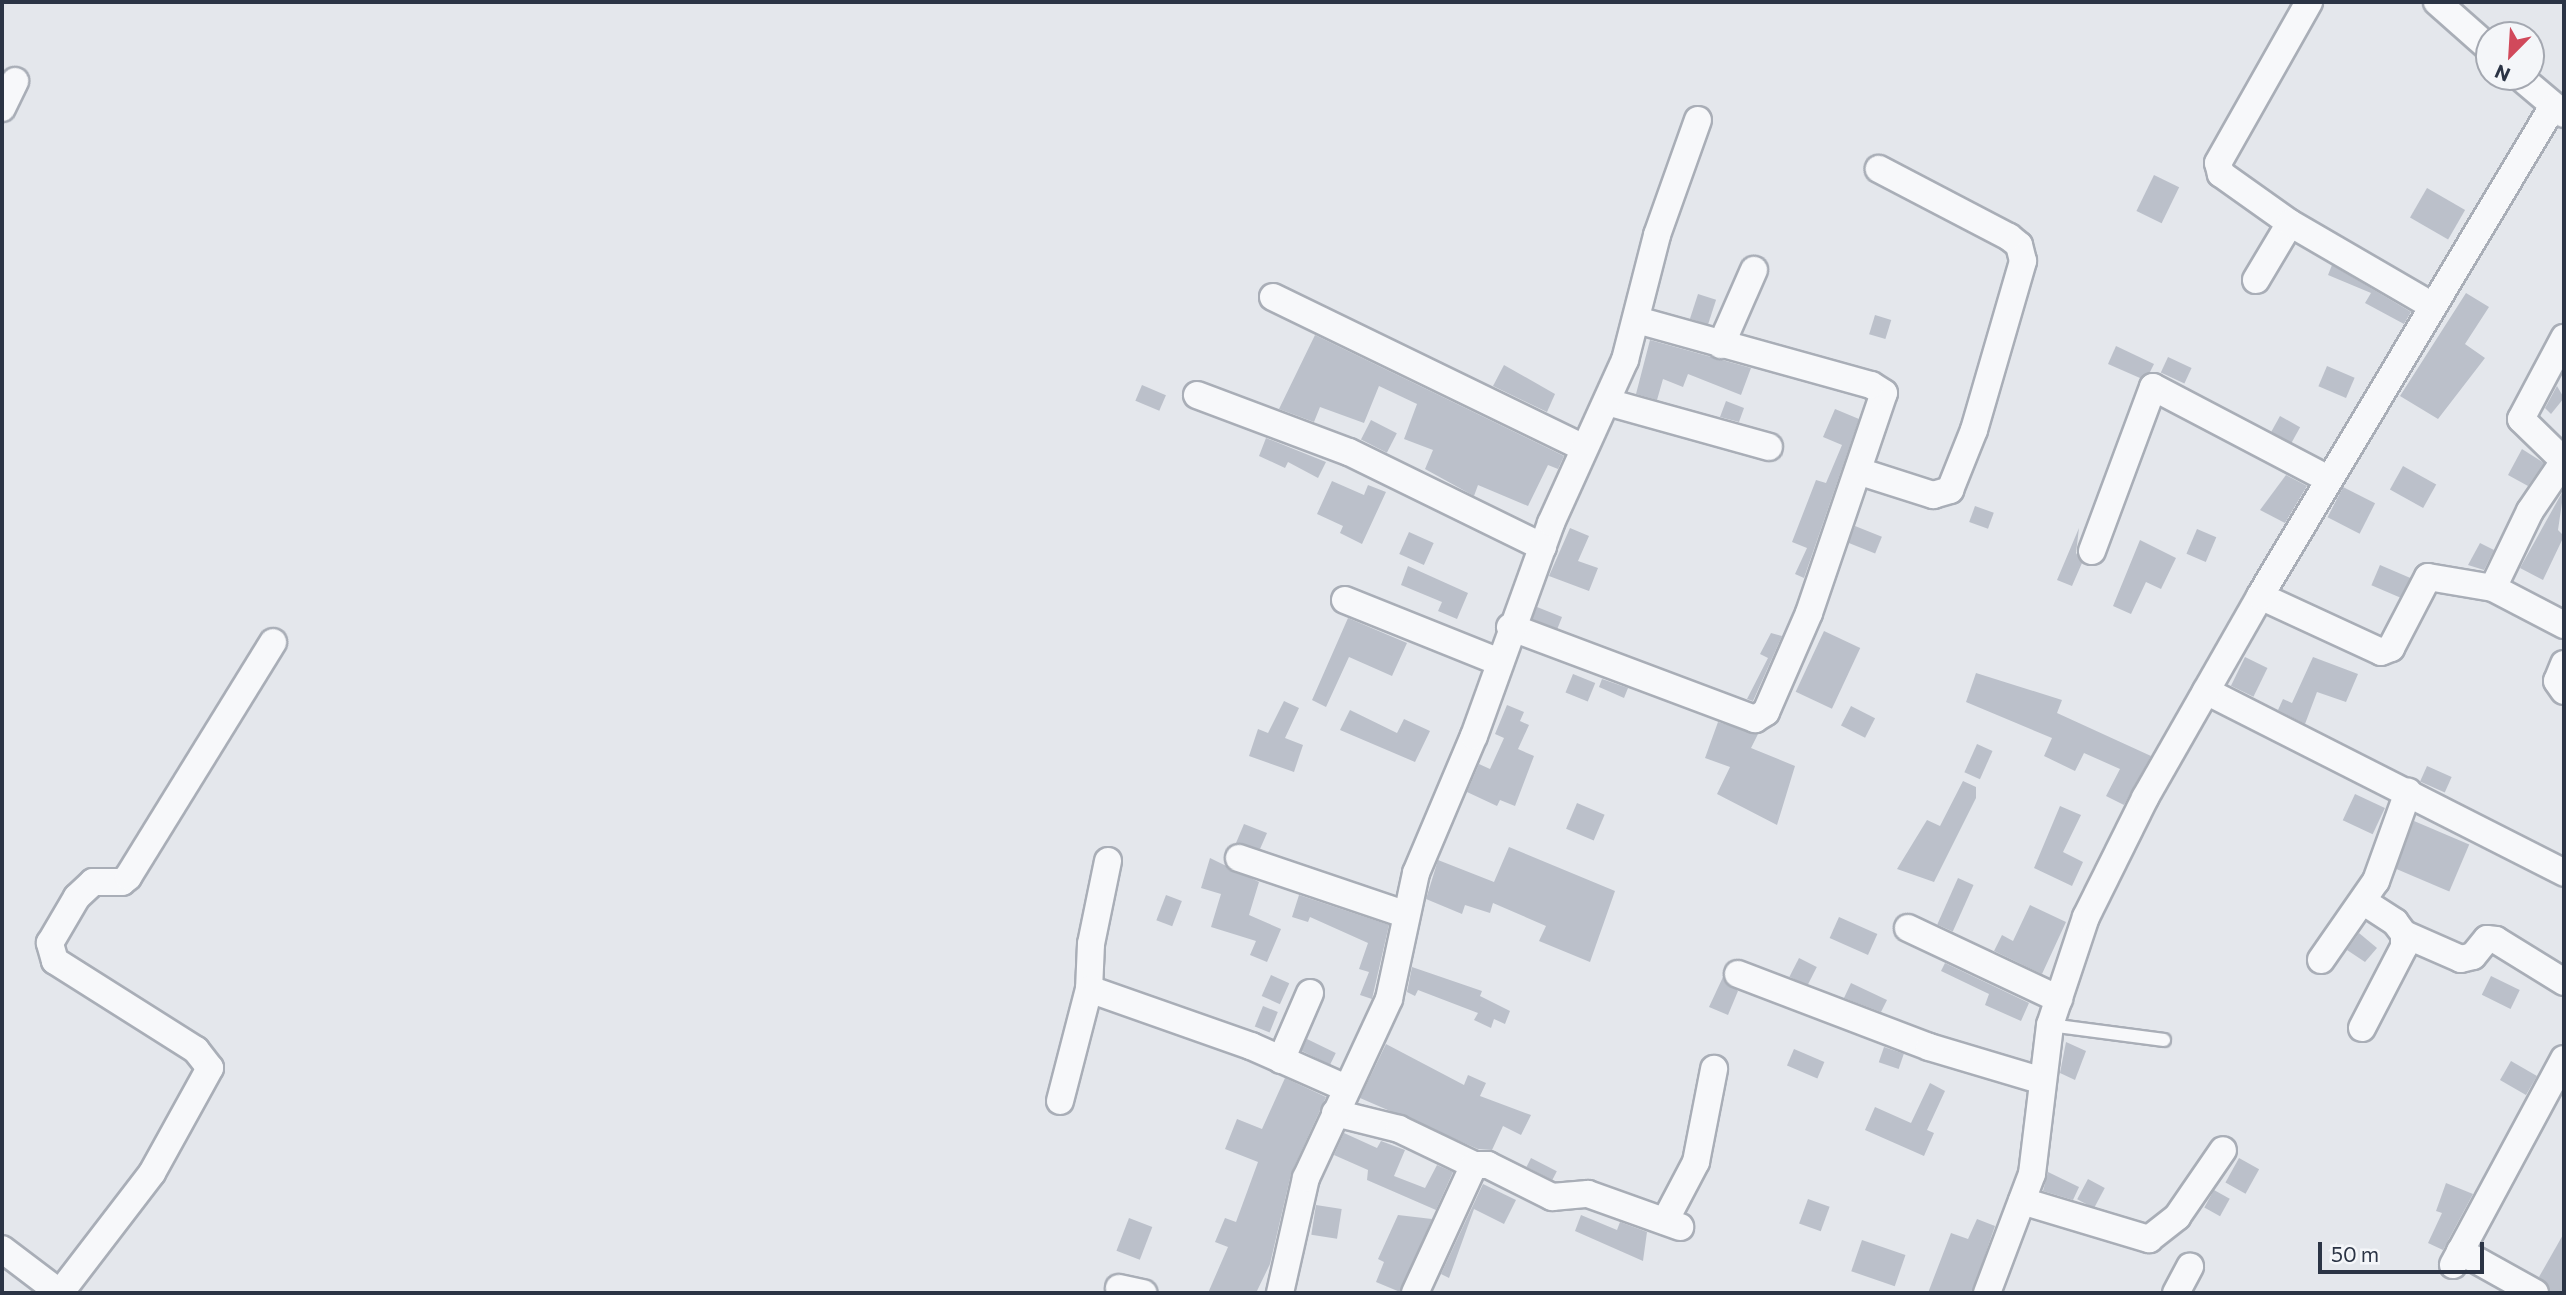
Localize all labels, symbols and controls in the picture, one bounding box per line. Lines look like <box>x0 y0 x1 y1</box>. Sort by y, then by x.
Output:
north arrow <box>2475 21 2545 91</box>
text: N <box>2491 60 2513 87</box>
scale bar <box>2321 1228 2487 1272</box>
text: 50 m <box>2331 1241 2379 1266</box>

